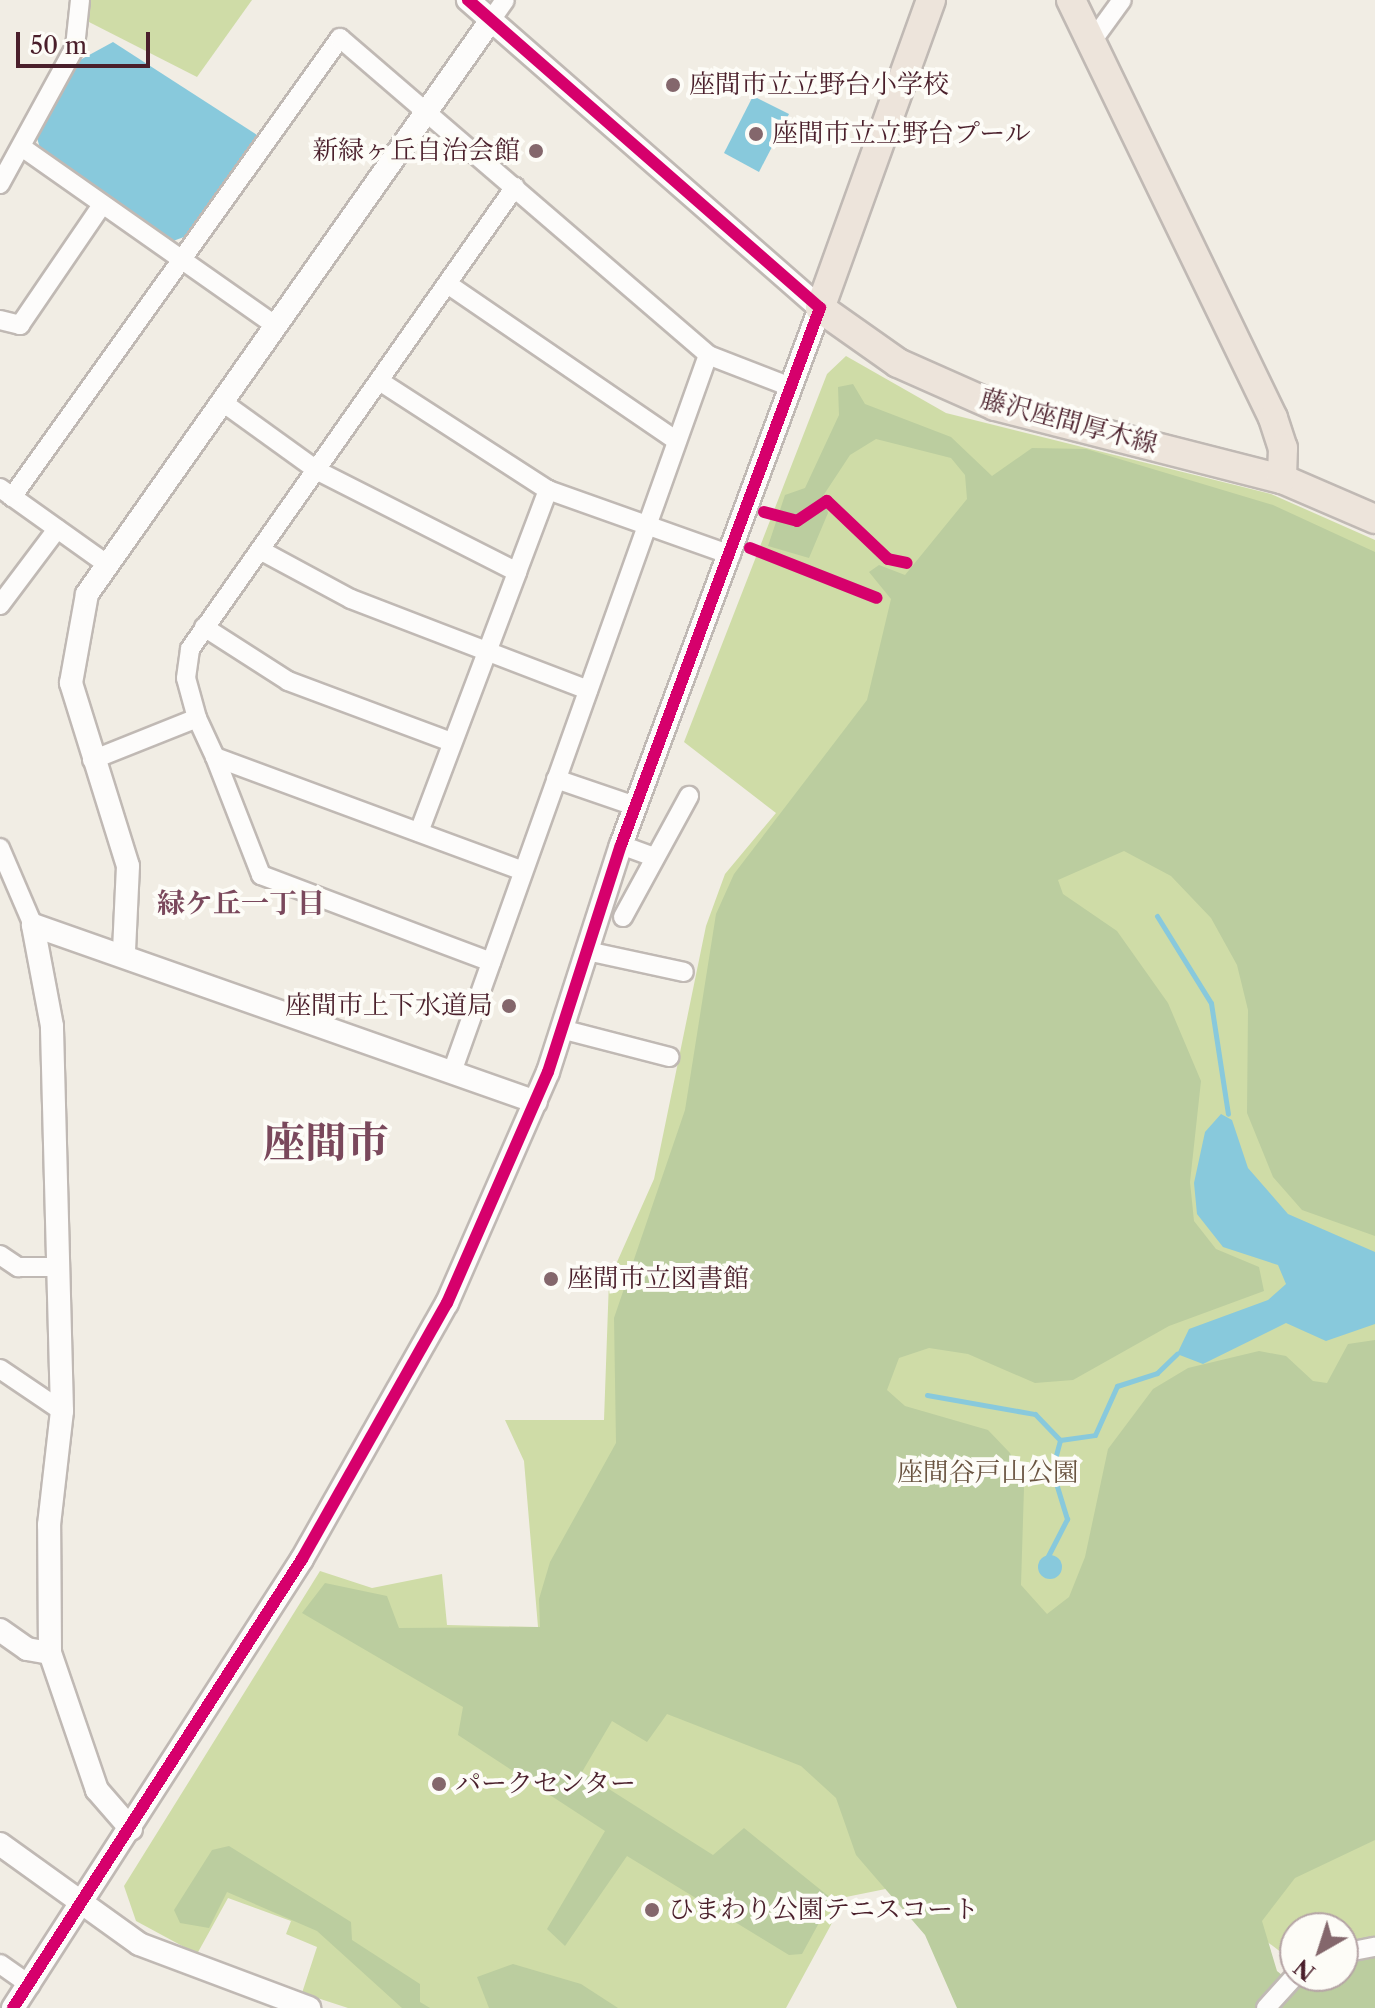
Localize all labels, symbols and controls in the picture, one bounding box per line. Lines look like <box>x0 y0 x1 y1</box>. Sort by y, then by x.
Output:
scale bar <box>20 16 154 66</box>
text: 50 m <box>30 31 87 60</box>
place label: 座間市立立野台小学校 <box>689 69 949 101</box>
marker: 座間市立立野台小学校 <box>664 76 682 94</box>
place label: 座間市立立野台プール <box>772 118 1031 150</box>
marker: 座間市立立野台プール <box>747 125 765 143</box>
place label: 新緑ヶ丘自治会館 <box>312 135 520 167</box>
marker: 新緑ヶ丘自治会館 <box>527 142 545 160</box>
street label: 藤沢座間厚木線 <box>977 383 1161 461</box>
district label: 緑ケ丘一丁目 <box>157 886 325 920</box>
place label: 座間市上下水道局 <box>285 990 493 1022</box>
marker: 座間市上下水道局 <box>500 997 518 1015</box>
district label: 座間市 <box>263 1117 389 1167</box>
place label: 座間市立図書館 <box>567 1263 749 1295</box>
marker: 座間市立図書館 <box>542 1270 560 1288</box>
park label: 座間谷戸山公園 <box>897 1457 1079 1489</box>
place label: パークセンター <box>455 1768 637 1800</box>
marker: パークセンター <box>430 1775 448 1793</box>
place label: ひまわり公園テニスコート <box>668 1894 980 1926</box>
marker: ひまわり公園テニスコート <box>643 1901 661 1919</box>
north arrow <box>1279 1912 1359 1992</box>
text: N <box>1289 1953 1321 1986</box>

